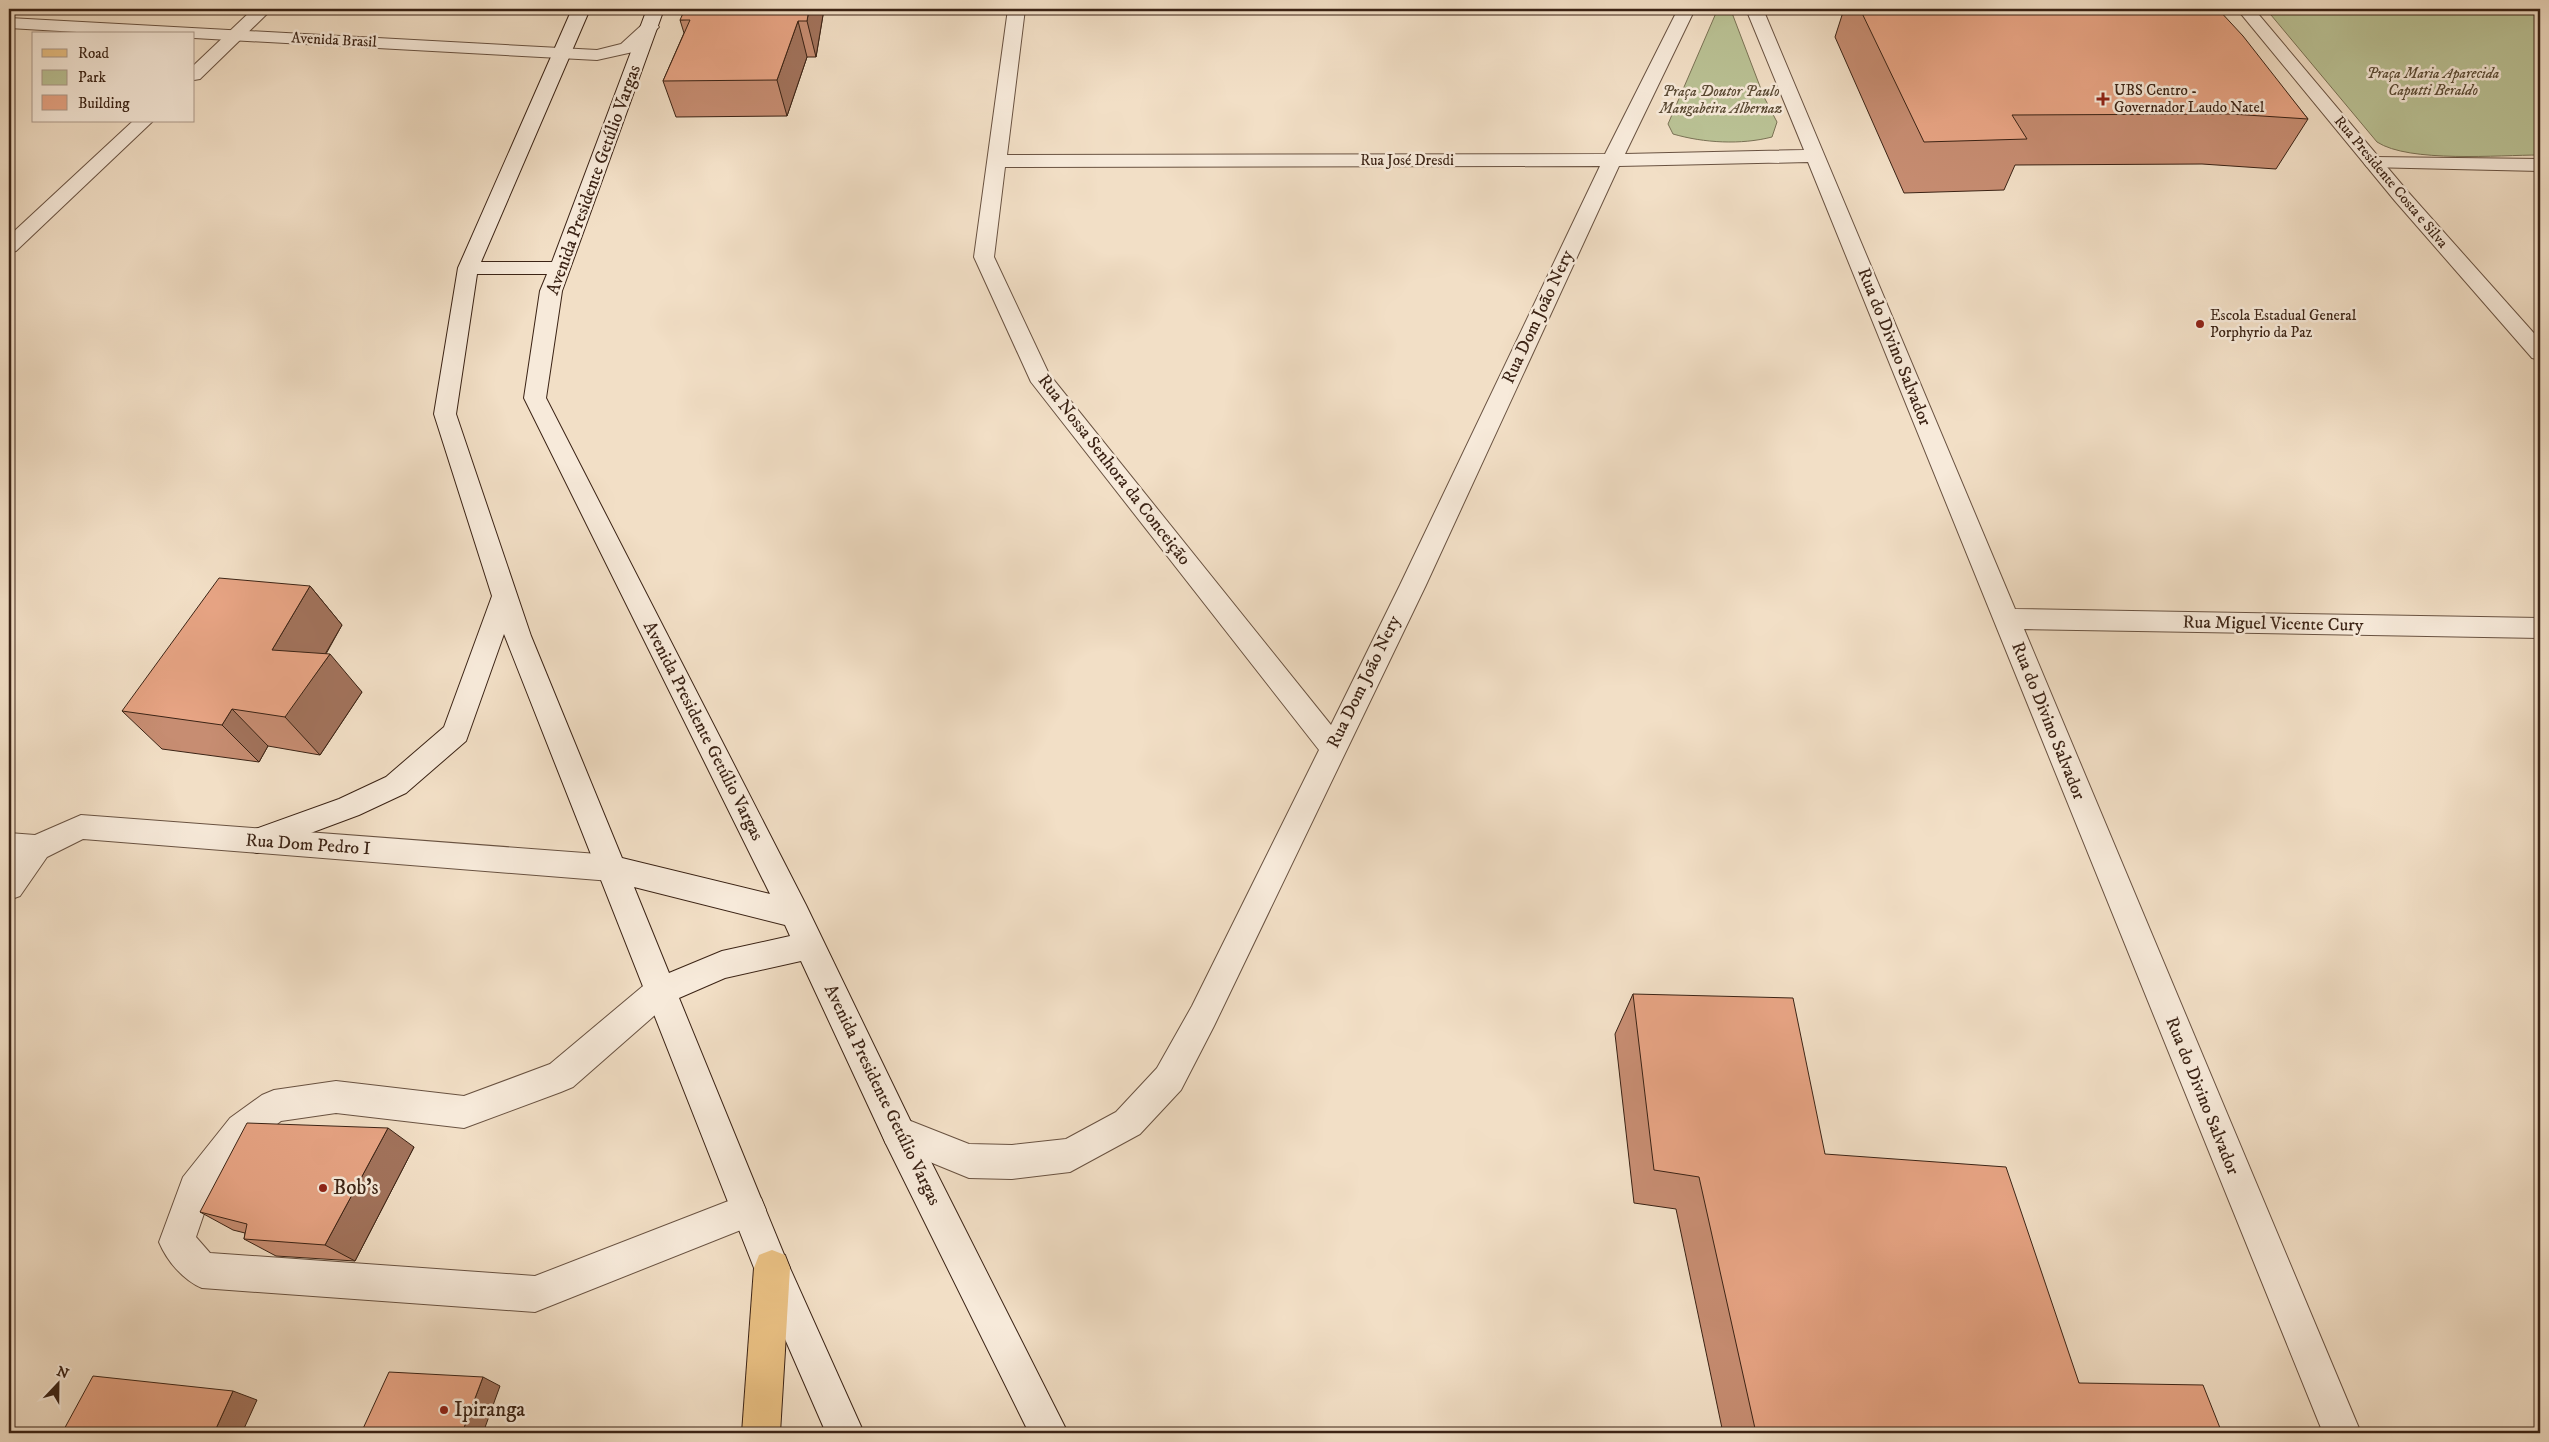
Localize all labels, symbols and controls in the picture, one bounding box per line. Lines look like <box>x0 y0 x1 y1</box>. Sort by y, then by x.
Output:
street label: Avenida Brasil <box>291 28 378 52</box>
legend <box>32 32 195 122</box>
text: Road <box>78 44 110 63</box>
street label: Avenida Presidente Getúlio Vargas <box>542 62 646 298</box>
park label: Praça Maria Aparecida Caputti Beraldo <box>2367 64 2499 100</box>
text: Park <box>78 68 107 87</box>
place label: UBS Centro - Governador Laudo Natel <box>2114 81 2265 117</box>
park label: Praça Doutor Paulo Mangabeira Albernaz <box>1658 82 1783 118</box>
marker: UBS Centro - Governador Laudo Natel <box>2096 92 2110 106</box>
text: Building <box>78 94 130 113</box>
street label: Rua Presidente Costa e Silva <box>2330 112 2452 253</box>
street label: Rua José Dresdi <box>1360 151 1454 170</box>
street label: Rua Dom João Nery <box>1497 246 1579 387</box>
street label: Rua do Divino Salvador <box>1852 265 1936 430</box>
place label: Escola Estadual General Porphyrio da Paz <box>2210 306 2357 342</box>
marker: Escola Estadual General Porphyrio da Paz <box>2194 318 2206 330</box>
street label: Rua Nossa Senhora da Conceição <box>1033 370 1195 570</box>
street label: Rua Miguel Vicente Cury <box>2182 611 2364 637</box>
street label: Rua Dom João Nery <box>1322 612 1406 752</box>
street label: Avenida Presidente Getúlio Vargas <box>638 618 768 844</box>
street label: Rua do Divino Salvador <box>2006 639 2090 804</box>
street label: Rua Dom Pedro I <box>245 830 371 860</box>
street label: Avenida Presidente Getúlio Vargas <box>819 981 945 1209</box>
street label: Rua do Divino Salvador <box>2160 1014 2244 1179</box>
place label: Bob's <box>333 1175 378 1201</box>
marker: Bob's <box>317 1182 329 1194</box>
north arrow <box>32 1360 82 1410</box>
text: N <box>54 1362 72 1384</box>
place label: Ipiranga <box>454 1397 525 1423</box>
marker: Ipiranga <box>438 1404 450 1416</box>

